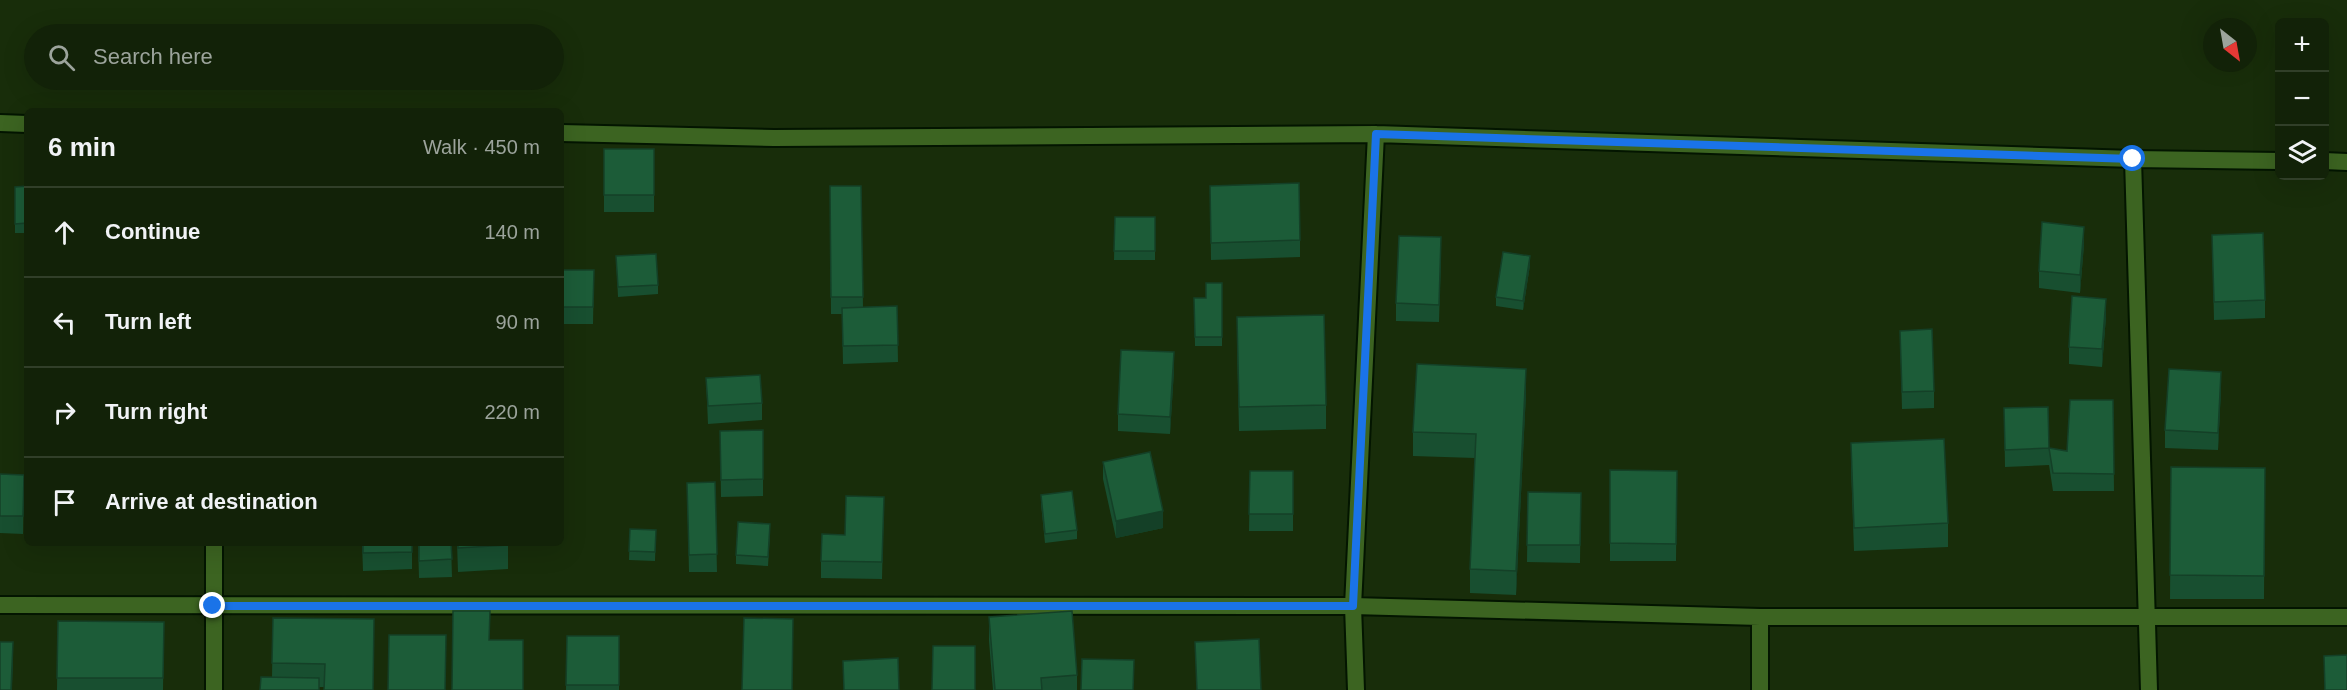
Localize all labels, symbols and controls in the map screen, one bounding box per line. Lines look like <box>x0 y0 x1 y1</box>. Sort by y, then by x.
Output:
north arrow <box>2203 18 2257 72</box>
map controls <box>2275 18 2329 180</box>
button: + <box>2275 18 2329 72</box>
search box <box>24 24 564 90</box>
icon: search <box>45 41 78 74</box>
text: Search here <box>93 44 213 69</box>
button: − <box>2275 72 2329 126</box>
button: layers <box>2275 126 2329 180</box>
text: 6 min <box>48 132 116 162</box>
text: Walk · 450 m <box>423 136 540 158</box>
route start <box>2119 145 2145 171</box>
icon: ahead <box>48 216 81 249</box>
text: Continue <box>105 219 200 244</box>
text: 140 m <box>484 221 540 243</box>
icon: left <box>48 306 81 339</box>
text: Turn left <box>105 309 191 334</box>
text: 90 m <box>496 311 540 333</box>
icon: right <box>48 396 81 429</box>
text: Turn right <box>105 399 207 424</box>
text: 220 m <box>484 401 540 423</box>
icon: arrive <box>48 486 81 519</box>
text: Arrive at destination <box>105 489 318 514</box>
route end <box>199 592 225 618</box>

